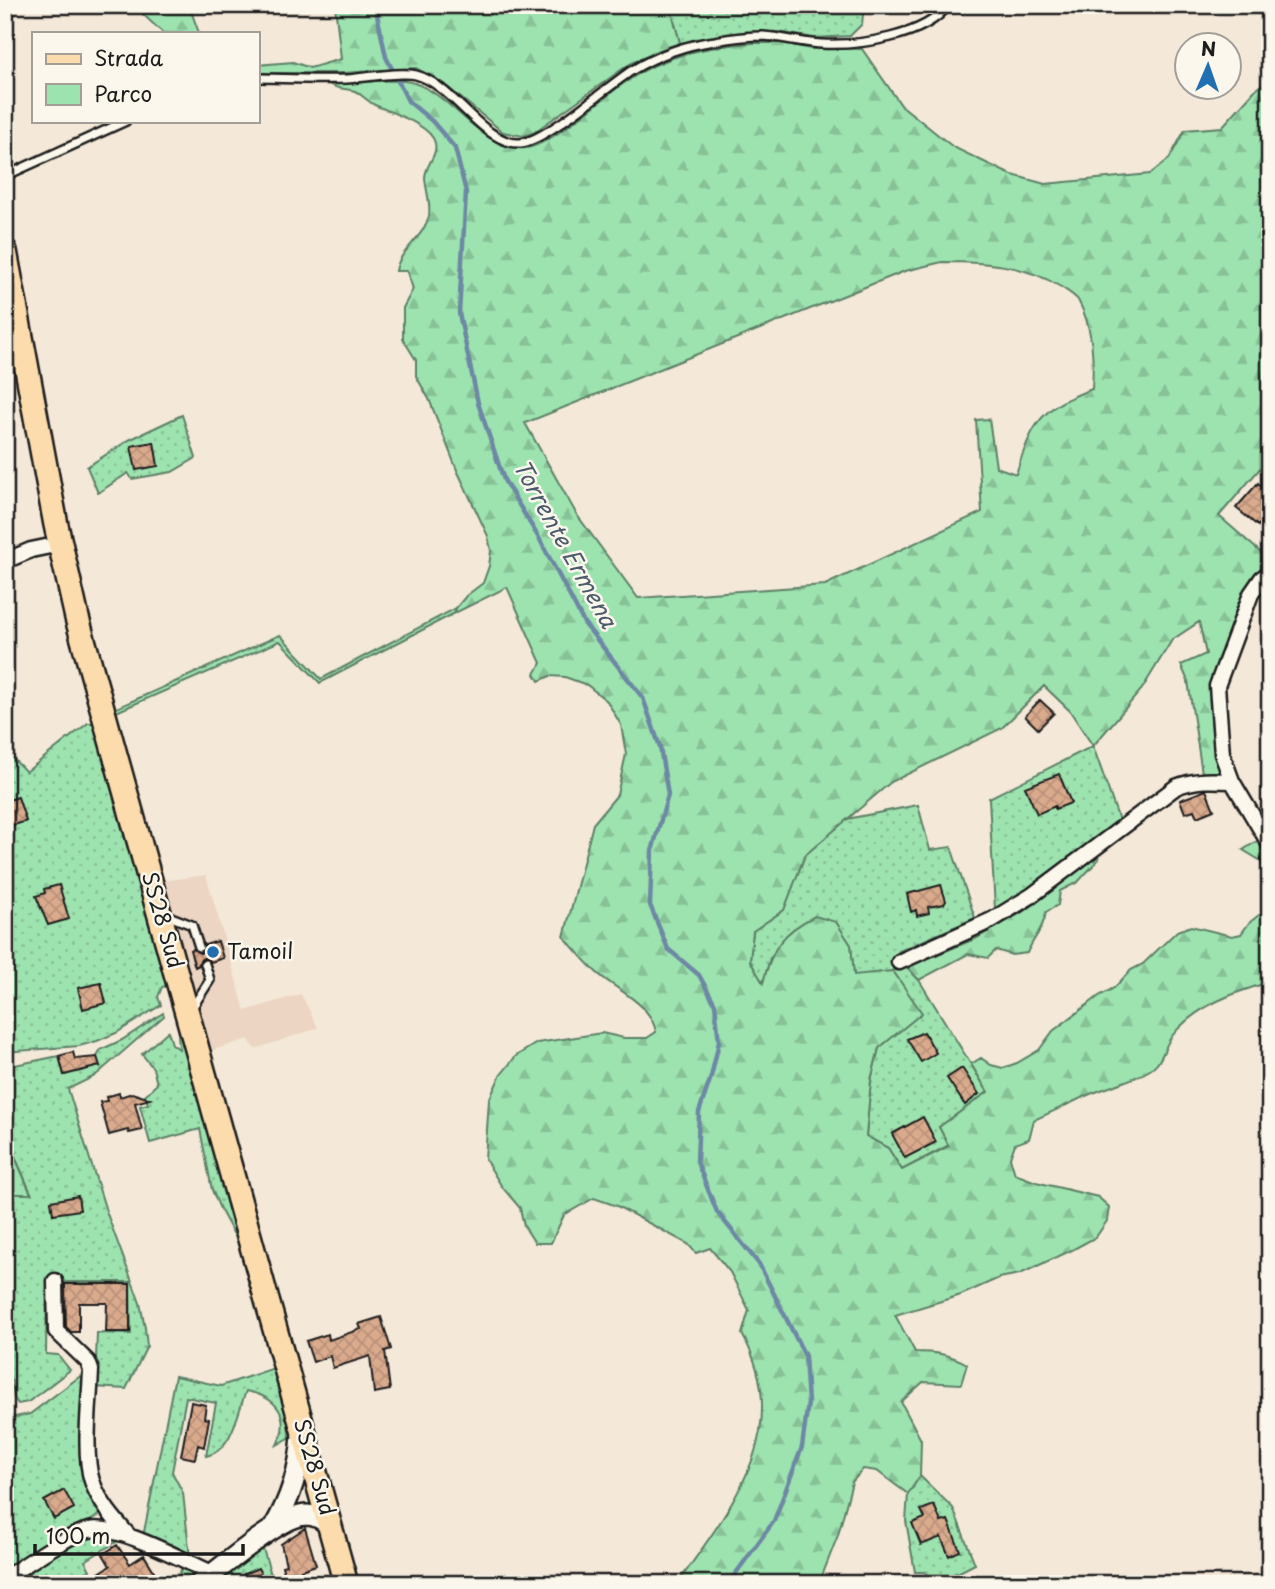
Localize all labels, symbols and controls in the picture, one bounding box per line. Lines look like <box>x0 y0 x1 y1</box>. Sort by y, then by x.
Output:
legend <box>32 32 259 122</box>
north arrow <box>1174 32 1244 102</box>
text: N <box>1201 34 1217 62</box>
text: Strada <box>94 41 164 73</box>
text: Parco <box>94 77 152 109</box>
water label: Torrente Ermena <box>506 453 627 634</box>
street label: SS28 Sud <box>135 867 193 972</box>
place label: Tamoil <box>227 934 293 966</box>
marker: Tamoil <box>205 944 221 960</box>
street label: SS28 Sud <box>287 1414 345 1519</box>
scale bar <box>35 1512 243 1556</box>
text: 100 m <box>46 1519 110 1551</box>

